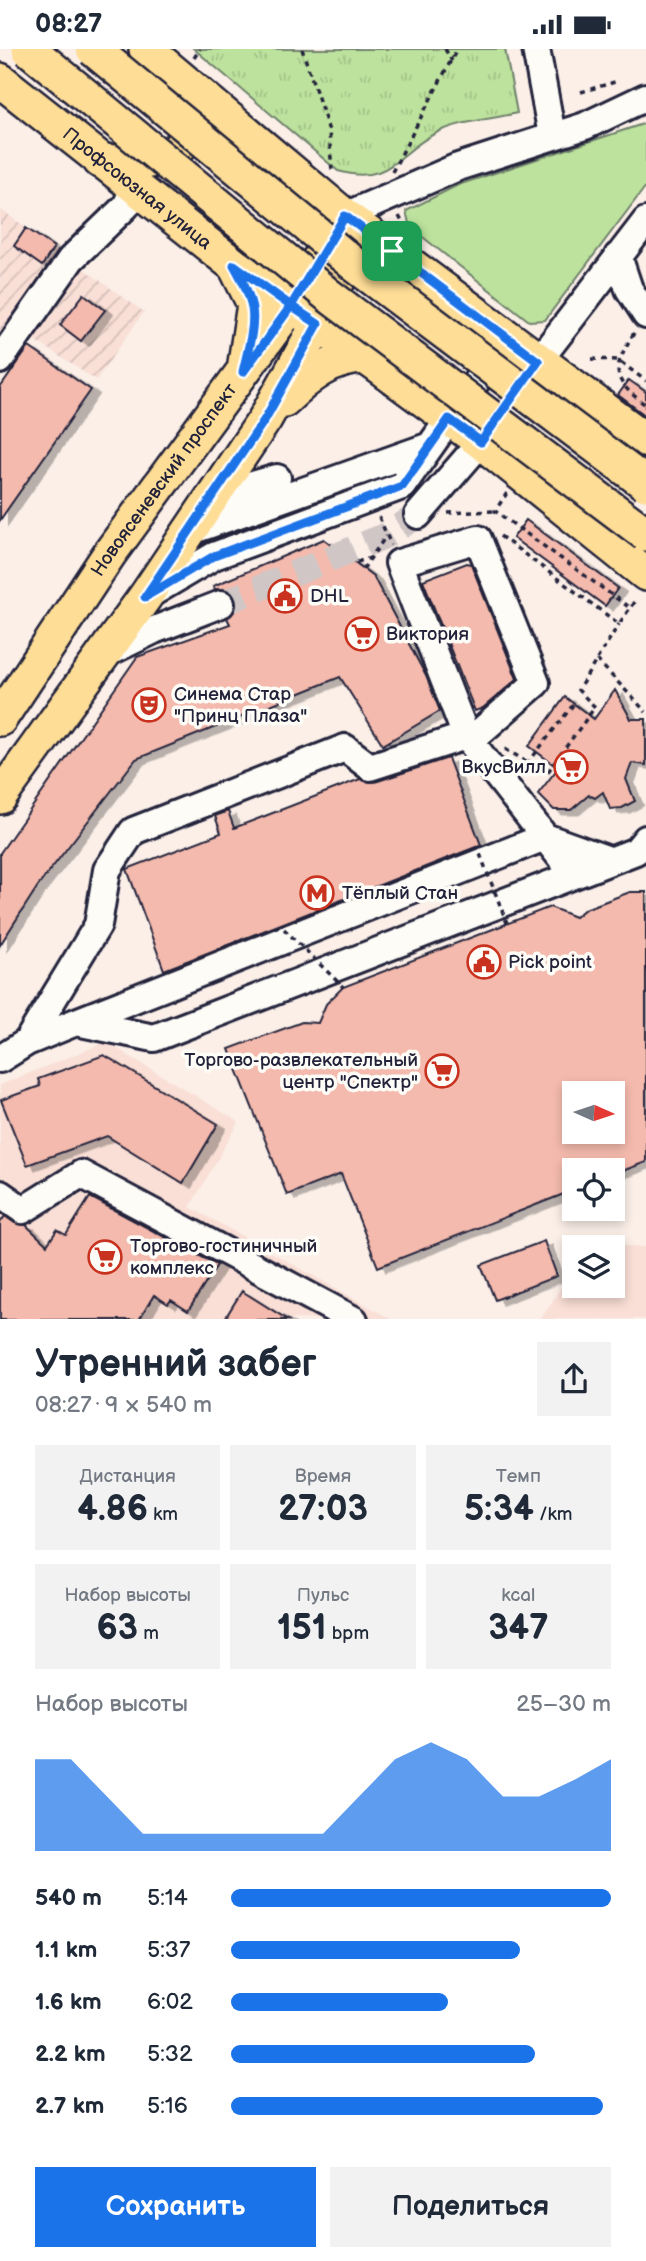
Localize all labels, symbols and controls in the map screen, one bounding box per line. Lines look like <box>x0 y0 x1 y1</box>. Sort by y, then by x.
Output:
text: 08:27 <box>35 9 102 40</box>
street label: Профсоюзная улица <box>58 123 216 254</box>
pin <box>362 221 422 281</box>
icon: arrive <box>373 232 411 270</box>
street label: Новоясеневский проспект <box>86 379 242 581</box>
public building icon: DHL <box>266 577 304 615</box>
place label: DHL <box>310 585 349 608</box>
supermarket icon: Виктория <box>343 615 381 653</box>
place label: Виктория <box>386 623 469 646</box>
place label: Синема Стар "Принц Плаза" <box>174 683 307 728</box>
theatre icon: Синема Стар "Принц Плаза" <box>130 686 168 724</box>
supermarket icon: ВкусВилл <box>552 748 590 786</box>
place label: ВкусВилл <box>461 756 546 779</box>
metro station icon: Тёплый Стан <box>298 874 336 912</box>
place label: Тёплый Стан <box>342 882 458 905</box>
public building icon: Pick point <box>465 943 503 981</box>
place label: Pick point <box>508 951 592 974</box>
place label: Торгово-развлекательный центр "Спектр" <box>184 1049 418 1094</box>
supermarket icon: Торгово-развлекательный центр "Спектр" <box>423 1052 461 1090</box>
north arrow <box>562 1081 625 1145</box>
map controls <box>562 1081 625 1298</box>
button: locate <box>562 1158 625 1221</box>
place label: Торгово-гостиничный комплекс <box>130 1235 317 1280</box>
button: layers <box>562 1235 625 1298</box>
supermarket icon: Торгово-гостиничный комплекс <box>86 1238 124 1276</box>
text: Утренний забег <box>35 1342 317 1387</box>
button: share <box>537 1342 611 1416</box>
text: 08:27 · 9 × 540 m <box>35 1391 212 1419</box>
text: Дистанция <box>80 1465 176 1488</box>
text: Время <box>295 1465 351 1488</box>
text: Темп <box>496 1465 541 1488</box>
text: 4.86 <box>77 1488 148 1531</box>
text: 27:03 <box>278 1488 368 1531</box>
text: 5:34 <box>464 1488 534 1531</box>
text: km <box>148 1503 178 1526</box>
text: /km <box>534 1503 573 1526</box>
text: Набор высоты <box>64 1584 191 1607</box>
text: Пульс <box>297 1584 349 1607</box>
text: kcal <box>501 1584 535 1607</box>
text: 63 <box>96 1607 138 1650</box>
text: 151 <box>277 1607 327 1650</box>
text: 347 <box>488 1607 549 1650</box>
text: m <box>138 1622 159 1645</box>
text: bpm <box>327 1622 369 1645</box>
text: Набор высоты <box>35 1690 188 1718</box>
text: 25–30 m <box>516 1690 611 1718</box>
text: 540 m <box>35 1884 102 1912</box>
text: 5:14 <box>147 1884 188 1912</box>
text: 1.1 km <box>35 1936 97 1964</box>
text: 5:37 <box>147 1936 190 1964</box>
text: 1.6 km <box>35 1988 102 2016</box>
text: 6:02 <box>147 1988 193 2016</box>
text: 2.2 km <box>35 2040 106 2068</box>
text: 5:32 <box>147 2040 193 2068</box>
text: 2.7 km <box>35 2092 104 2120</box>
text: 5:16 <box>147 2092 188 2120</box>
button: Сохранить <box>35 2167 316 2247</box>
button: Поделиться <box>330 2167 611 2247</box>

